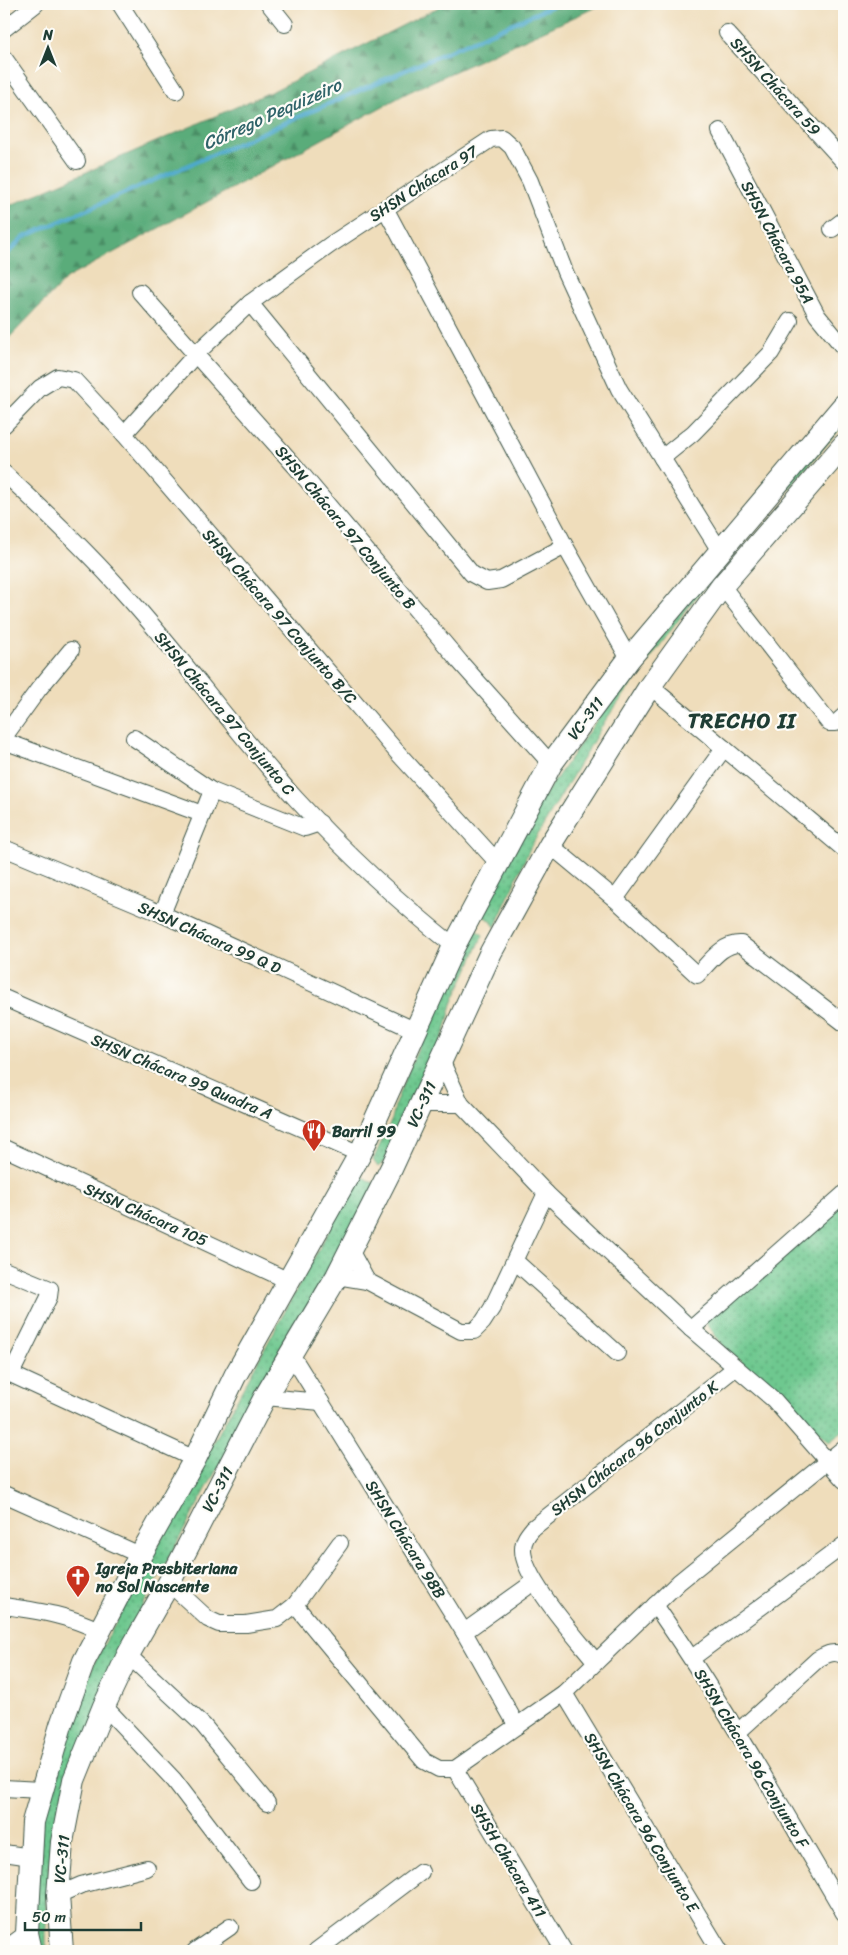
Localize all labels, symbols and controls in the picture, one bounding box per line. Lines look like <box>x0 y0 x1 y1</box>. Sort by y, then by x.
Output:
north arrow <box>22 22 72 72</box>
text: N <box>42 23 53 48</box>
street label: SHSN Chácara 59 <box>723 30 829 143</box>
water label: Córrego Pequizeiro <box>197 68 348 159</box>
street label: SHSN Chácara 97 <box>363 137 484 230</box>
street label: SHSN Chácara 95A <box>733 175 822 309</box>
street label: SHSN Chácara 97 Conjunto B <box>268 438 424 616</box>
street label: SHSN Chácara 97 Conjunto B/C <box>195 522 365 711</box>
street label: SHSN Chácara 97 Conjunto C <box>147 624 302 802</box>
street label: VC-311 <box>559 690 612 746</box>
district label: TRECHO II <box>688 702 797 740</box>
street label: SHSN Chácara 99 Q D <box>133 893 287 982</box>
street label: SHSN Chácara 99 Quadra A <box>86 1025 277 1128</box>
street label: VC-311 <box>398 1076 445 1132</box>
place label: Barril 99 <box>332 1117 396 1146</box>
restaurant icon: Barril 99 <box>301 1118 327 1152</box>
street label: SHSN Chácara 105 <box>79 1174 213 1255</box>
street label: SHSN Chácara 96 Conjunto K <box>544 1372 726 1524</box>
street label: VC-311 <box>193 1461 242 1517</box>
street label: SHSN Chácara 98B <box>357 1474 454 1605</box>
place label: Igreja Presbiteriana no Sol Nascente <box>95 1554 238 1601</box>
church icon: Igreja Presbiteriana no Sol Nascente <box>65 1564 91 1598</box>
street label: SHSN Chácara 96 Conjunto F <box>686 1662 818 1855</box>
street label: SHSN Chácara 96 Conjunto E <box>576 1726 708 1919</box>
street label: SHSH Chácara 411 <box>463 1797 555 1924</box>
street label: VC-311 <box>45 1833 78 1885</box>
scale bar <box>25 1900 141 1932</box>
text: 50 m <box>32 1904 67 1930</box>

